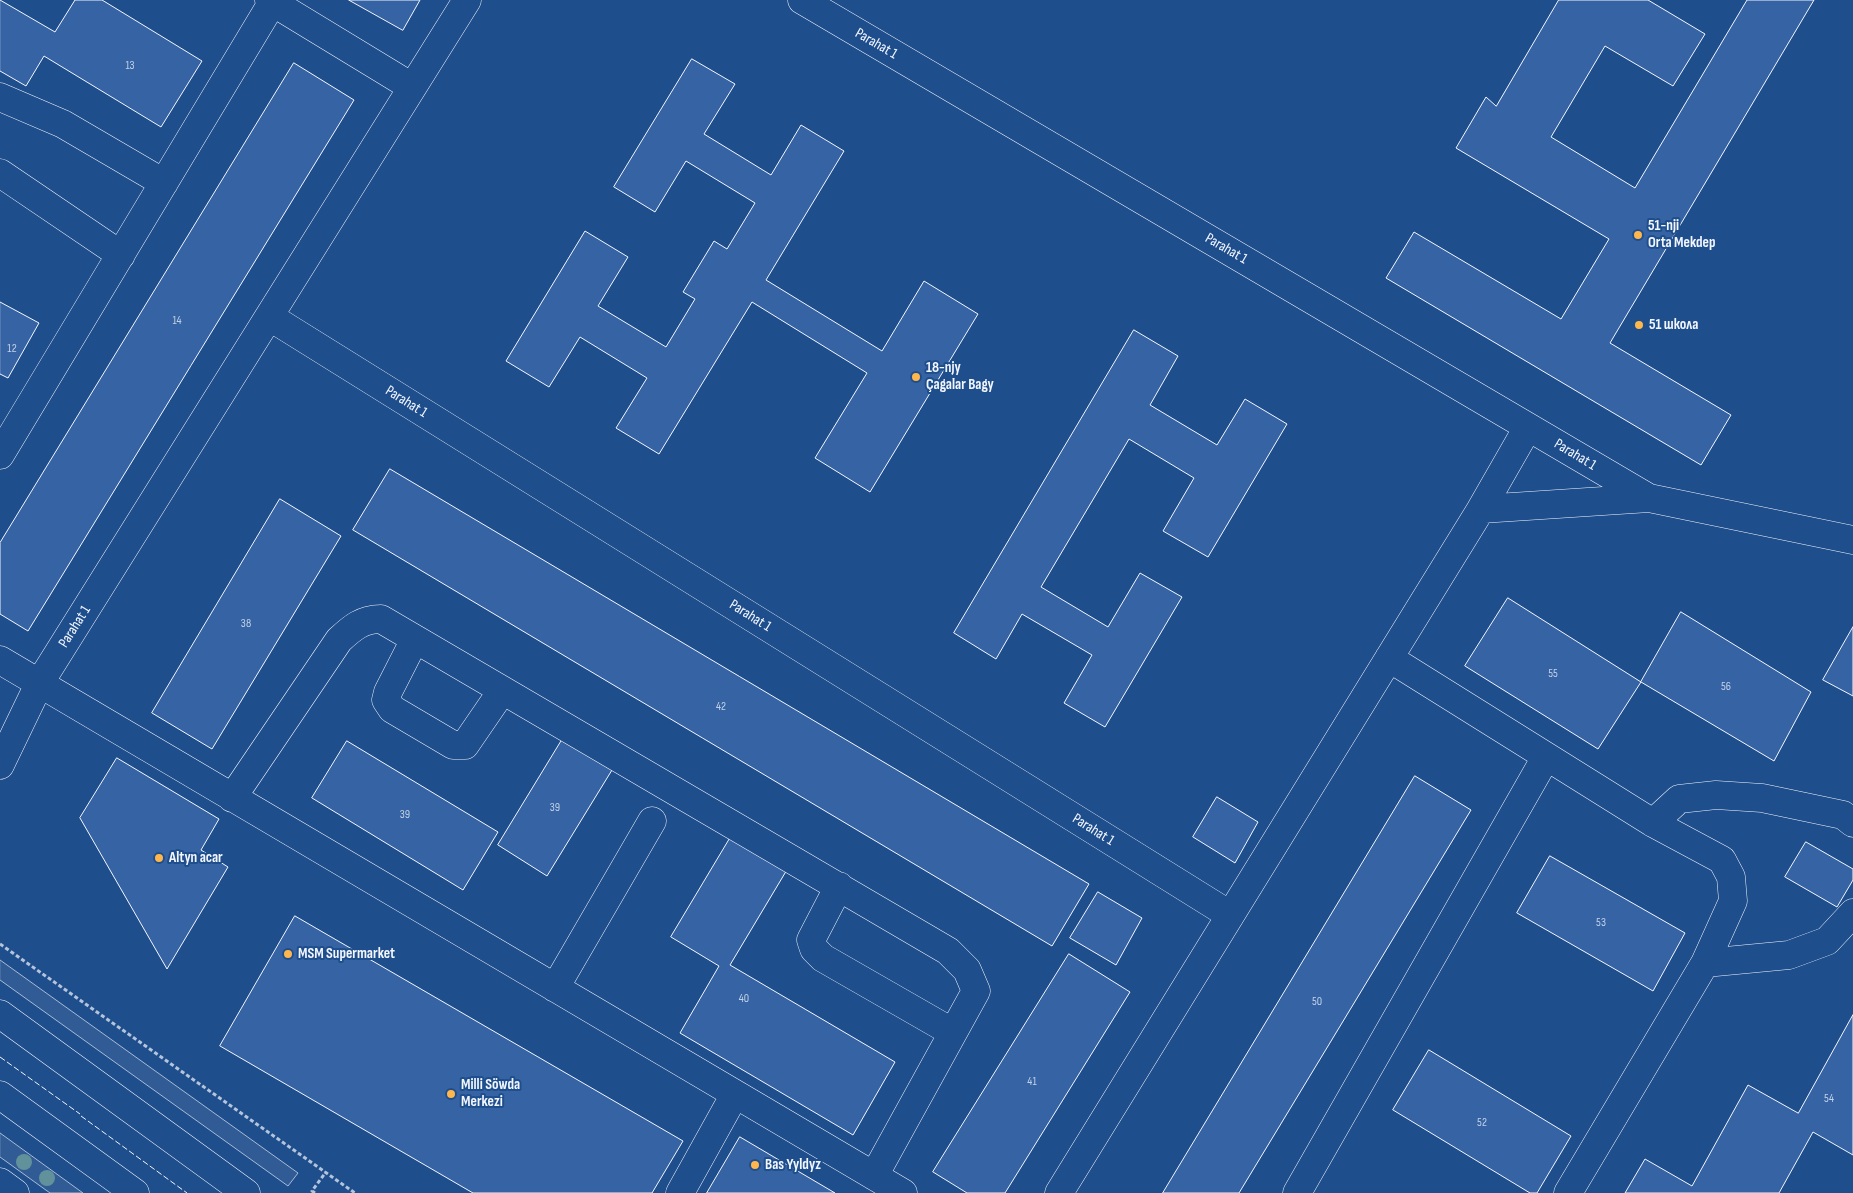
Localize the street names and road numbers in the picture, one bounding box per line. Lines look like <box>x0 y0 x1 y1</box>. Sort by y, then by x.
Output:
street label: Parahat 1 <box>852 25 900 63</box>
street label: Parahat 1 <box>1202 230 1250 268</box>
street label: Parahat 1 <box>382 382 430 422</box>
street label: Parahat 1 <box>1551 435 1599 475</box>
street label: Parahat 1 <box>726 596 774 636</box>
street label: Parahat 1 <box>55 603 95 651</box>
street label: Parahat 1 <box>1069 810 1117 850</box>

